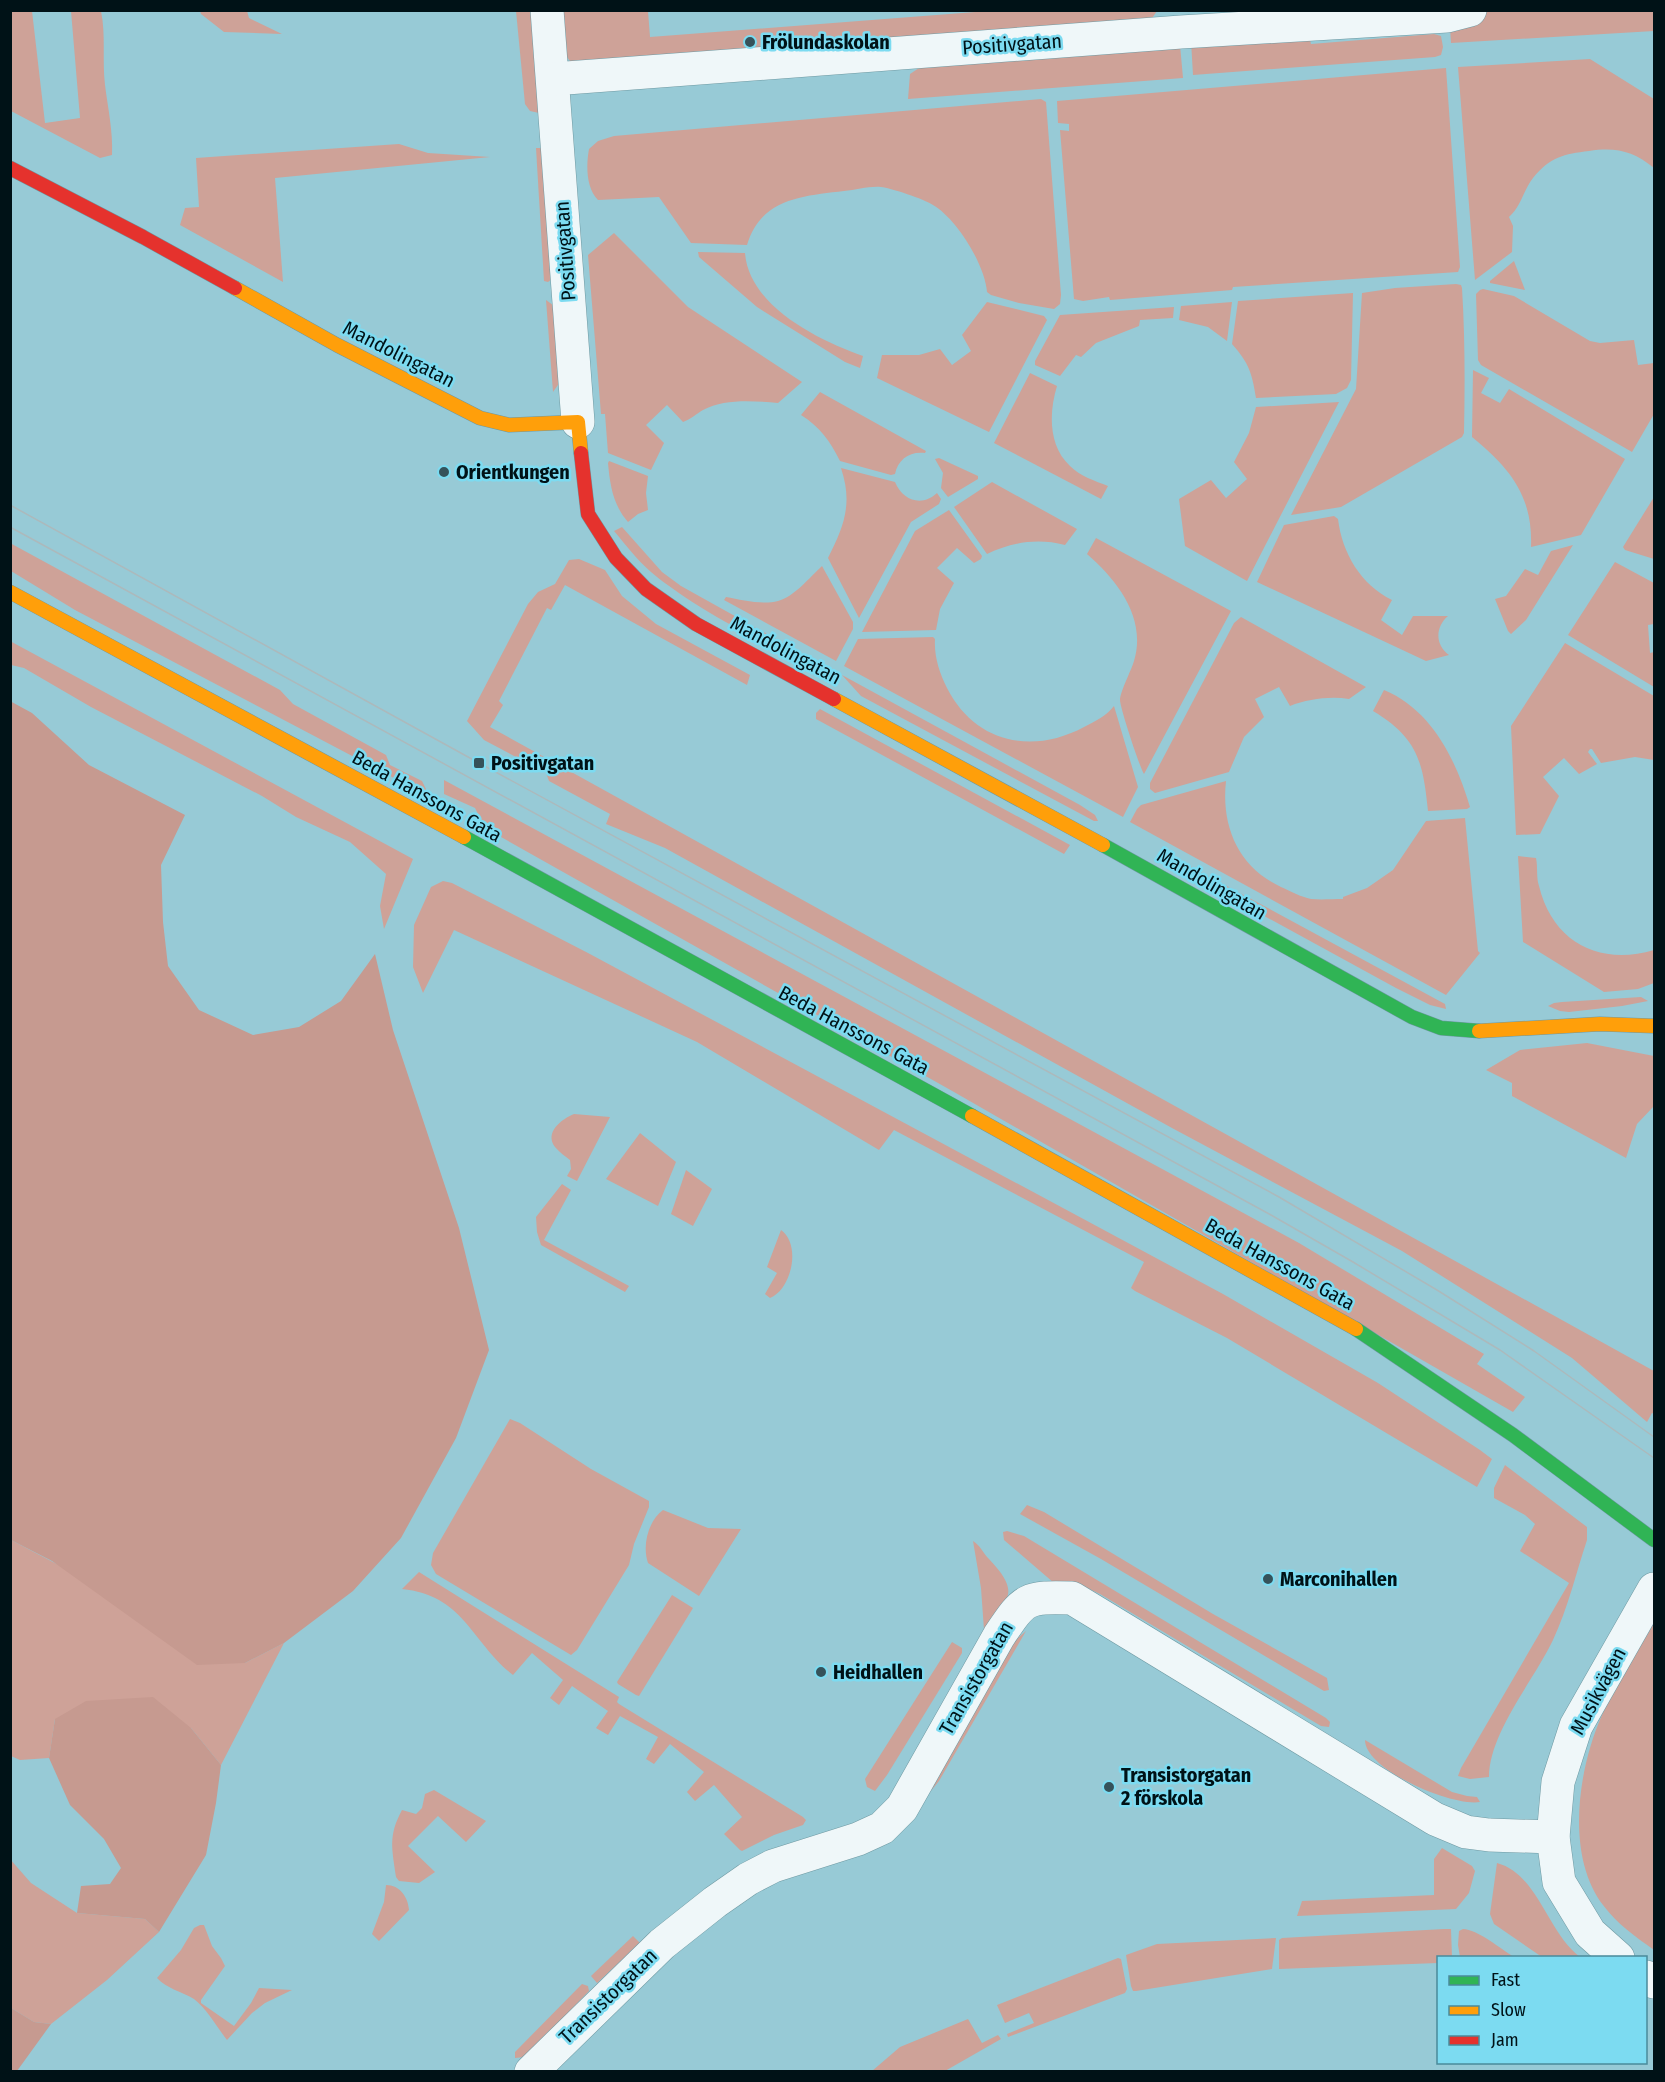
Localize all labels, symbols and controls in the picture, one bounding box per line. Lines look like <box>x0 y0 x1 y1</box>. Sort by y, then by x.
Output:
street label: Positivgatan <box>961 29 1063 59</box>
place label: Frölundaskolan <box>762 30 890 54</box>
marker: Frölundaskolan <box>743 35 757 49</box>
street label: Positivgatan <box>550 200 580 302</box>
street label: Mandolingatan <box>339 316 459 392</box>
place label: Orientkungen <box>456 460 570 484</box>
marker: Orientkungen <box>437 465 451 479</box>
street label: Mandolingatan <box>726 611 846 689</box>
street label: Beda Hanssons Gata <box>348 745 506 847</box>
place label: Positivgatan <box>491 751 594 775</box>
marker: Positivgatan <box>472 756 486 770</box>
street label: Mandolingatan <box>1153 843 1271 925</box>
street label: Beda Hanssons Gata <box>775 980 933 1080</box>
street label: Beda Hanssons Gata <box>1201 1213 1359 1315</box>
place label: Marconihallen <box>1280 1567 1397 1591</box>
marker: Marconihallen <box>1261 1572 1275 1586</box>
street label: Transistorgatan <box>934 1617 1018 1739</box>
street label: Musikvägen <box>1565 1643 1631 1739</box>
place label: Heidhallen <box>833 1660 923 1684</box>
marker: Heidhallen <box>814 1665 828 1679</box>
place label: Transistorgatan 2 förskola <box>1120 1763 1251 1810</box>
marker: Transistorgatan 2 förskola <box>1102 1780 1116 1794</box>
street label: Transistorgatan <box>554 1943 662 2049</box>
legend <box>1437 1956 1647 2064</box>
text: Fast <box>1491 1969 1520 1991</box>
text: Slow <box>1491 1999 1526 2021</box>
text: Jam <box>1491 2029 1519 2051</box>

